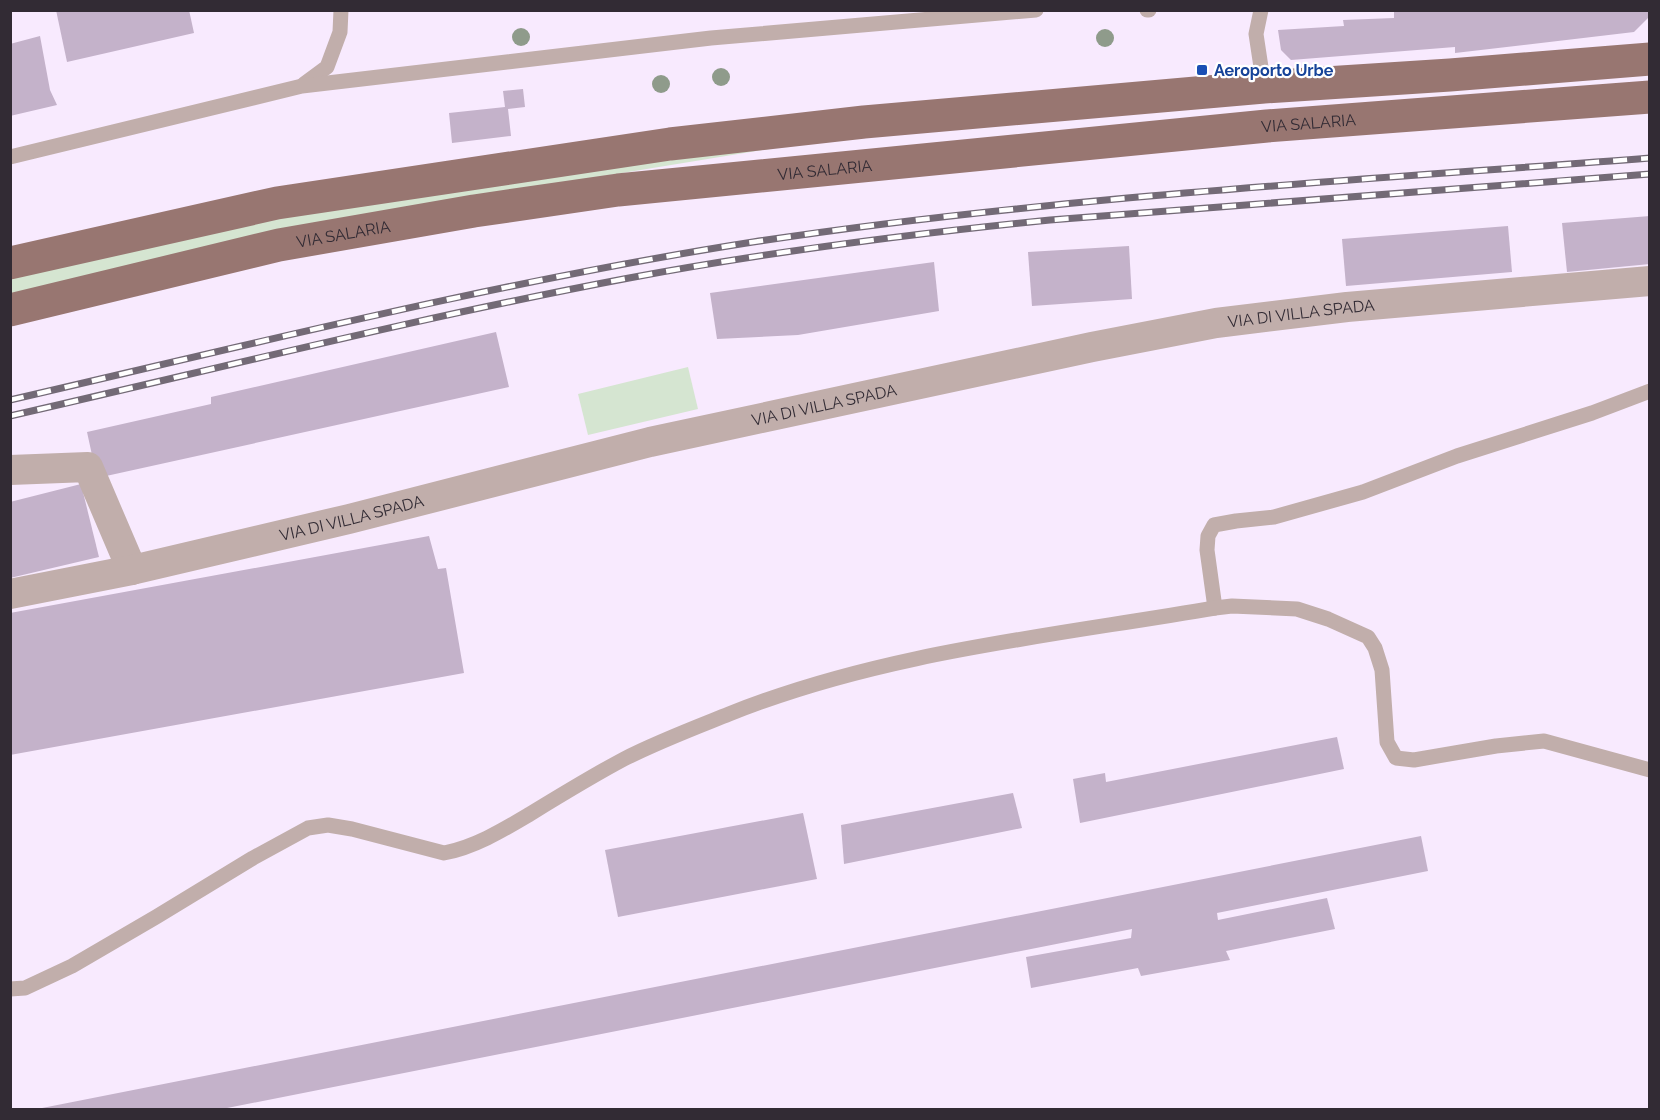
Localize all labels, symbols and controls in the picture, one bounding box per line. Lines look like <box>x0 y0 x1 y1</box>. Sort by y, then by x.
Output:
place label: Aeroporto Urbe <box>1214 61 1334 80</box>
marker: Aeroporto Urbe <box>1195 63 1209 77</box>
street label: VIA SALARIA <box>1260 110 1357 137</box>
street label: VIA SALARIA <box>777 156 873 184</box>
street label: VIA SALARIA <box>295 217 392 252</box>
street label: VIA DI VILLA SPADA <box>1227 296 1375 331</box>
street label: VIA DI VILLA SPADA <box>750 380 899 430</box>
street label: VIA DI VILLA SPADA <box>278 491 426 545</box>

